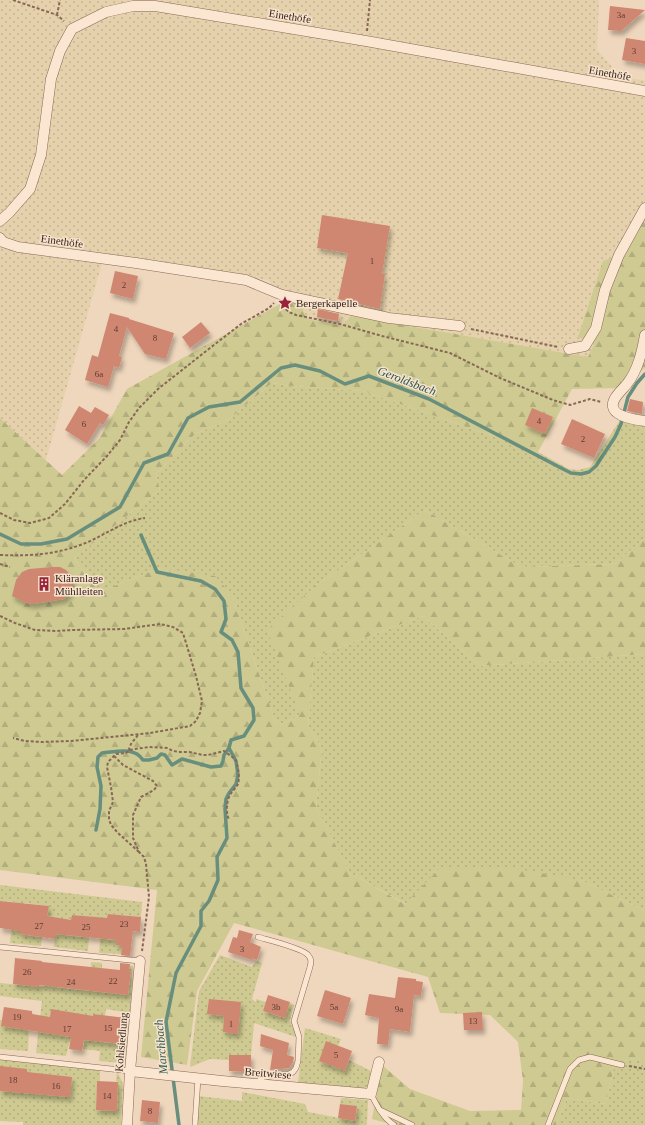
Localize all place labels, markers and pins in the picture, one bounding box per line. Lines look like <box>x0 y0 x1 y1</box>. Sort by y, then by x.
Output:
place icon: Bergerkapelle <box>277 295 293 311</box>
place label: Bergerkapelle <box>296 297 358 309</box>
place label: Kläranlage Mühlleiten <box>55 572 104 597</box>
building icon: Kläranlage Mühlleiten <box>36 576 52 592</box>

